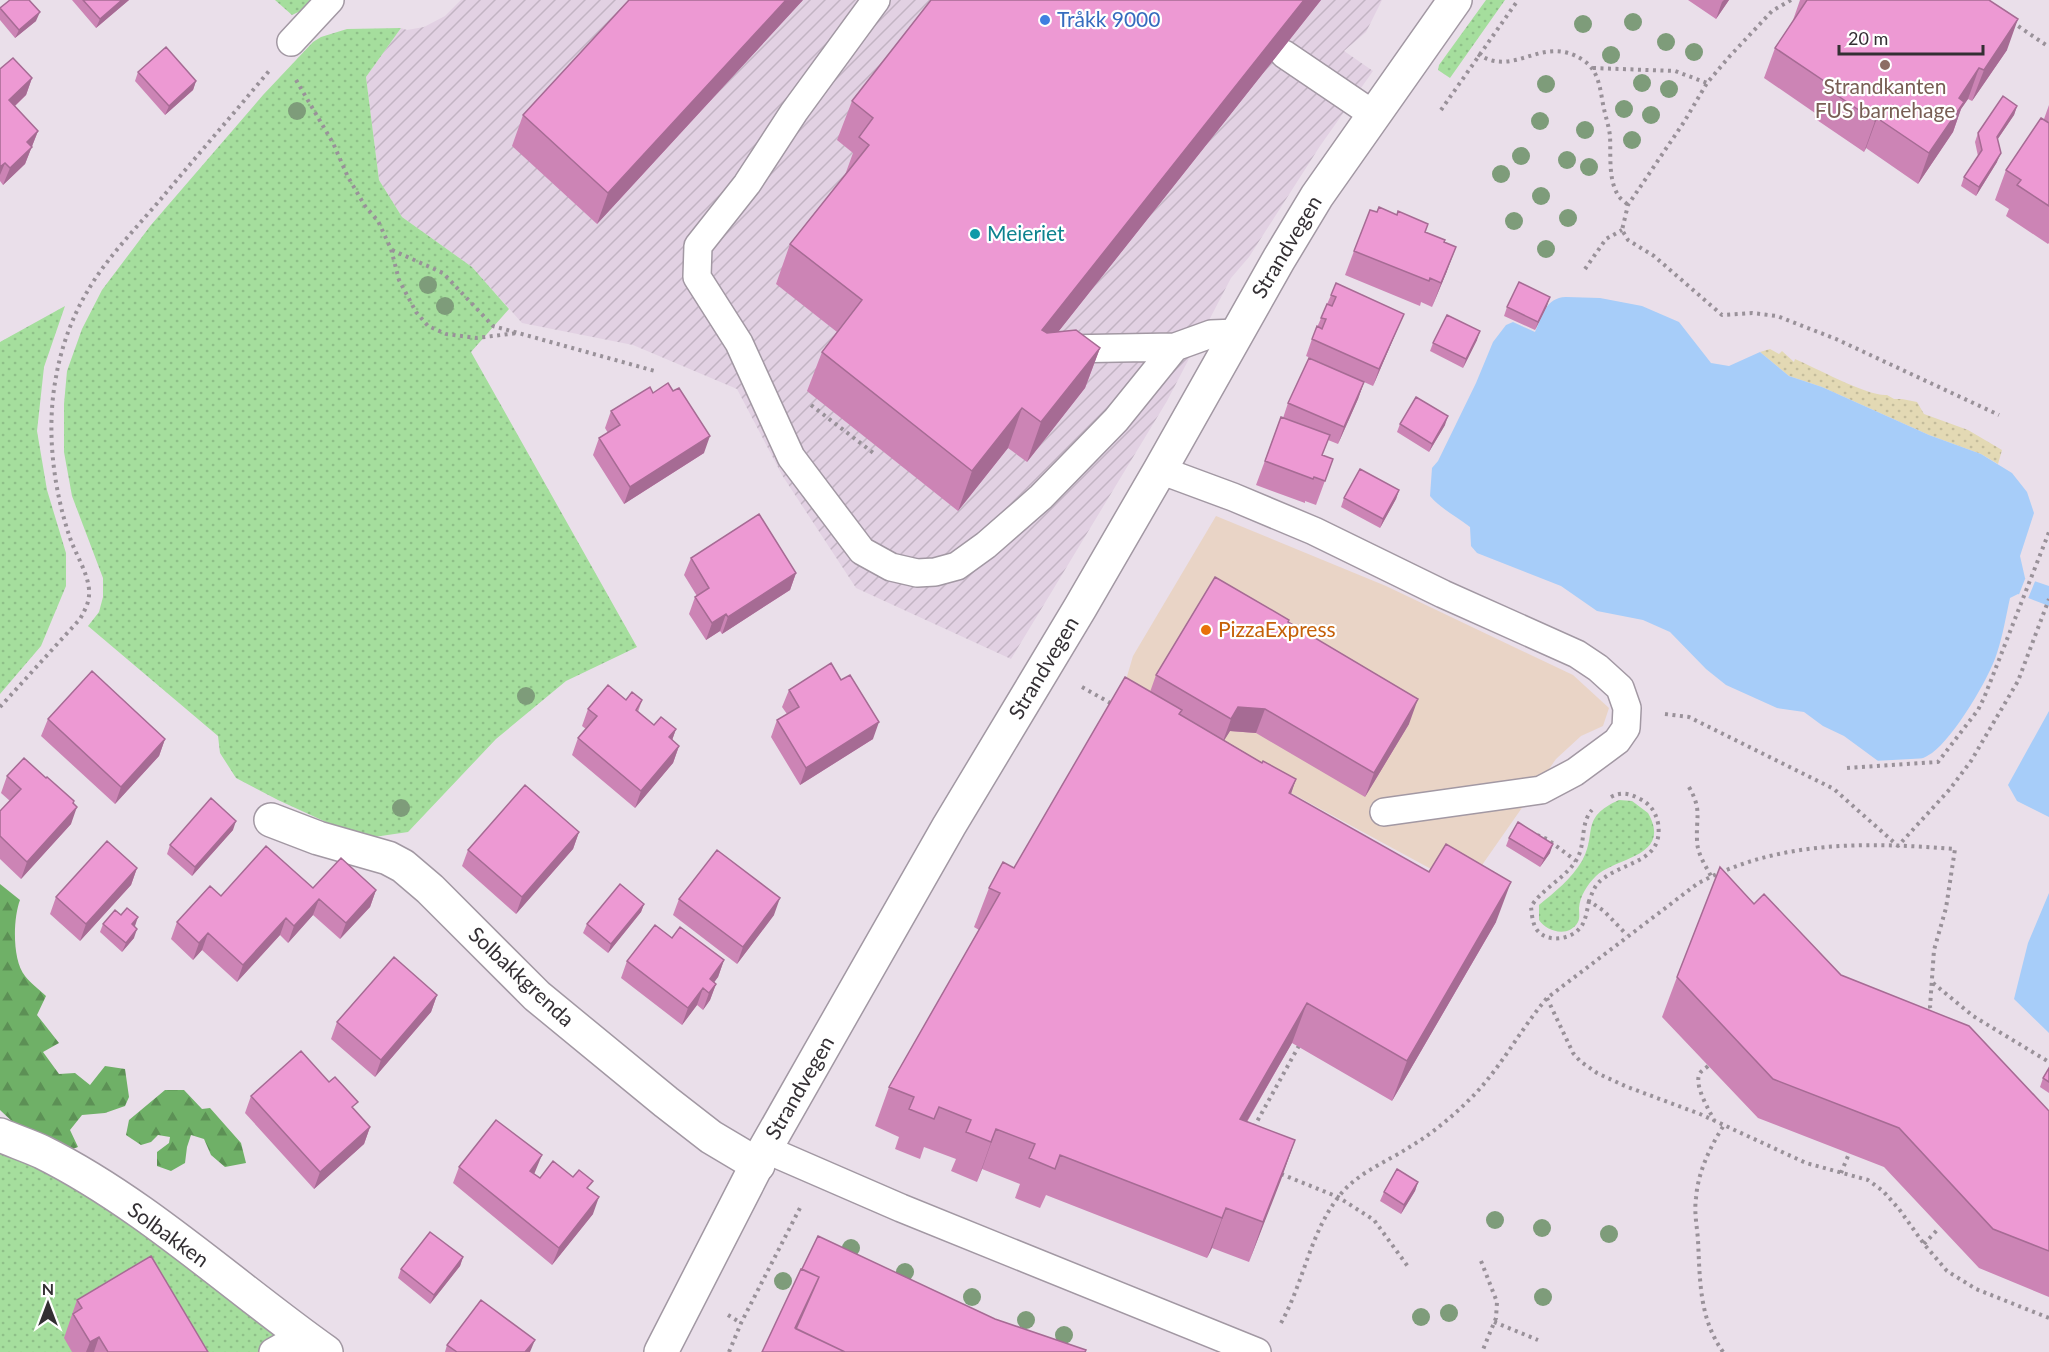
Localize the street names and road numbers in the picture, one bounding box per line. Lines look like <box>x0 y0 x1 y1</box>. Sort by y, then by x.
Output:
street label: Strandvegen <box>1245 190 1326 302</box>
street label: Strandvegen <box>1002 611 1083 723</box>
street label: Solbakkgrenda <box>464 921 580 1031</box>
street label: Strandvegen <box>759 1031 838 1143</box>
street label: Solbakken <box>124 1196 214 1272</box>

